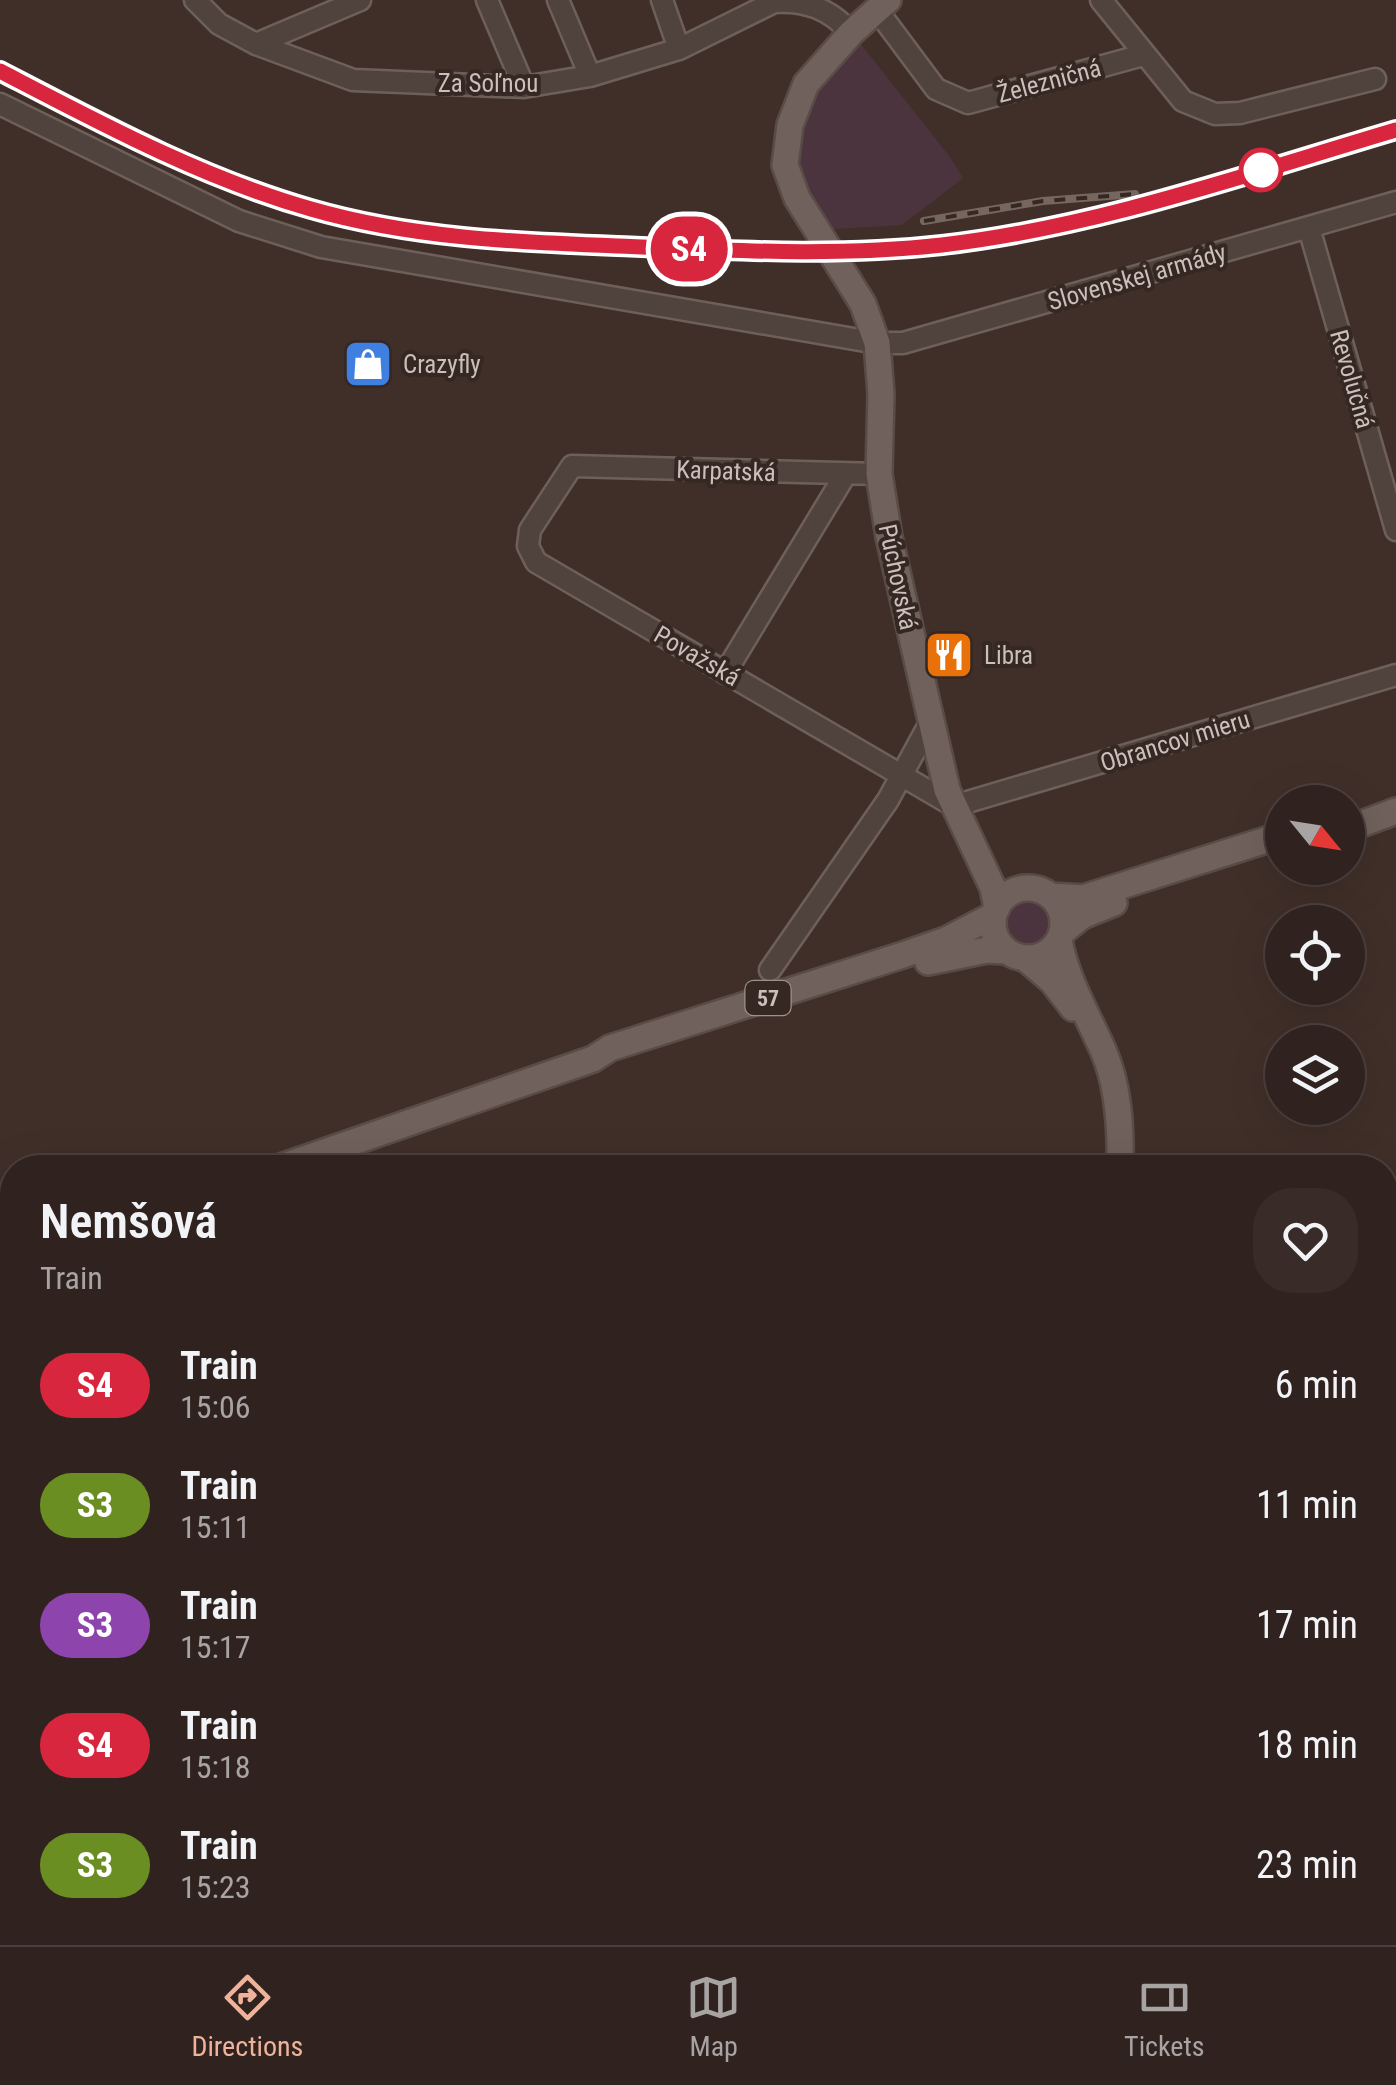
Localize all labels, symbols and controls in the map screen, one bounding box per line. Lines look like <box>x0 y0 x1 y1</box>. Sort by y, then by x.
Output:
street label: Železničná <box>994 52 1104 109</box>
street label: Za Soľnou <box>438 69 538 98</box>
unlabelled marker <box>1240 149 1282 191</box>
line badge: S4 <box>644 216 734 282</box>
text: S4 <box>671 229 707 270</box>
street label: Slovenskej armády <box>1045 238 1229 316</box>
street label: Revolučná <box>1324 326 1380 432</box>
shop icon: Crazyfly <box>342 338 394 390</box>
place label: Crazyfly <box>403 350 481 379</box>
street label: Karpatská <box>676 455 776 487</box>
street label: Púchovská <box>873 522 923 632</box>
street label: Považská <box>649 620 745 692</box>
restaurant icon: Libra <box>923 629 975 681</box>
place label: Libra <box>984 641 1033 670</box>
street label: Obrancov mieru <box>1097 704 1253 778</box>
north arrow <box>1265 785 1365 885</box>
map controls <box>1265 785 1365 1125</box>
button: locate <box>1265 905 1365 1005</box>
road number: 57 <box>746 981 790 1015</box>
button: layers <box>1265 1025 1365 1125</box>
button: heart <box>1253 1188 1358 1293</box>
text: Nemšová <box>40 1193 217 1250</box>
text: Train <box>40 1259 103 1297</box>
text: Train <box>180 1344 258 1388</box>
text: 6 min <box>1275 1363 1358 1407</box>
text: S4 <box>77 1365 113 1406</box>
text: 15:06 <box>180 1388 251 1426</box>
text: Train <box>180 1464 258 1508</box>
text: 11 min <box>1256 1483 1358 1527</box>
text: S3 <box>77 1485 113 1526</box>
text: 15:11 <box>180 1508 251 1546</box>
text: Train <box>180 1584 258 1628</box>
text: 17 min <box>1256 1603 1358 1647</box>
text: S3 <box>77 1605 113 1646</box>
text: 15:17 <box>180 1628 251 1666</box>
text: Train <box>180 1704 258 1748</box>
text: 18 min <box>1256 1723 1358 1767</box>
text: S4 <box>77 1725 113 1766</box>
text: 15:18 <box>180 1748 251 1786</box>
text: Train <box>180 1824 258 1868</box>
text: 23 min <box>1256 1843 1358 1887</box>
text: S3 <box>77 1845 113 1886</box>
text: 15:23 <box>180 1868 251 1906</box>
tab: Directions <box>191 1970 303 2063</box>
tab: Map <box>686 1970 741 2063</box>
tab: Tickets <box>1124 1970 1205 2063</box>

